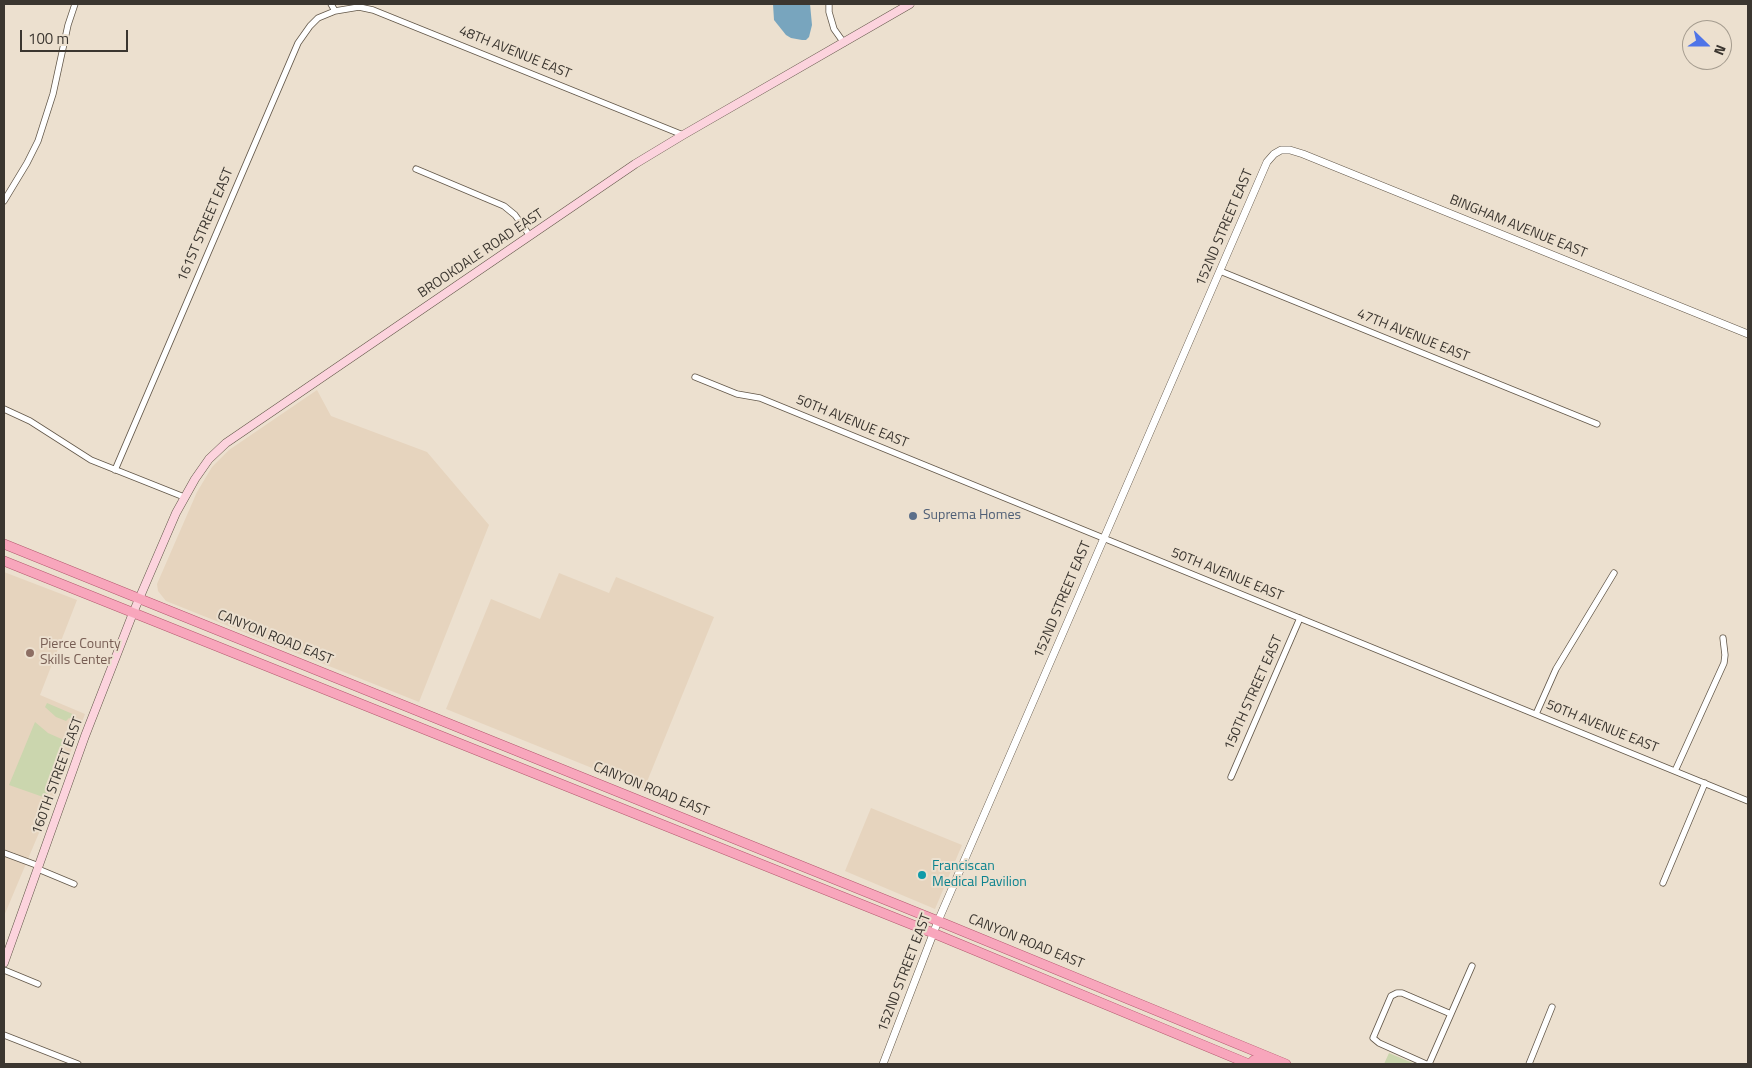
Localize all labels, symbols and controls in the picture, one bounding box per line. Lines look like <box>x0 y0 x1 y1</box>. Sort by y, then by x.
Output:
scale bar <box>22 20 130 52</box>
north arrow <box>1682 20 1732 70</box>
street label: 48TH AVENUE EAST <box>456 23 574 83</box>
text: 100 m <box>28 27 69 50</box>
text: N <box>1709 42 1732 59</box>
street label: 161ST STREET EAST <box>174 166 238 284</box>
street label: 152ND STREET EAST <box>1193 167 1257 289</box>
street label: BINGHAM AVENUE EAST <box>1447 192 1589 262</box>
street label: BROOKDALE ROAD EAST <box>415 206 547 302</box>
street label: 47TH AVENUE EAST <box>1354 306 1472 366</box>
street label: 50TH AVENUE EAST <box>793 392 911 452</box>
place label: Suprema Homes <box>923 508 1021 524</box>
marker: Suprema Homes <box>907 510 919 522</box>
street label: 152ND STREET EAST <box>1031 539 1095 661</box>
street label: 50TH AVENUE EAST <box>1168 545 1286 605</box>
street label: CANYON ROAD EAST <box>215 607 335 669</box>
street label: 150TH STREET EAST <box>1221 633 1287 753</box>
place label: Pierce County Skills Center <box>40 637 121 670</box>
marker: Pierce County Skills Center <box>24 647 36 659</box>
street label: 50TH AVENUE EAST <box>1543 697 1661 757</box>
street label: 160TH STREET EAST <box>29 715 87 837</box>
street label: CANYON ROAD EAST <box>591 759 711 821</box>
place label: Franciscan Medical Pavilion <box>932 859 1027 892</box>
marker: Franciscan Medical Pavilion <box>916 869 928 881</box>
street label: 152ND STREET EAST <box>875 911 935 1035</box>
street label: CANYON ROAD EAST <box>966 911 1086 973</box>

